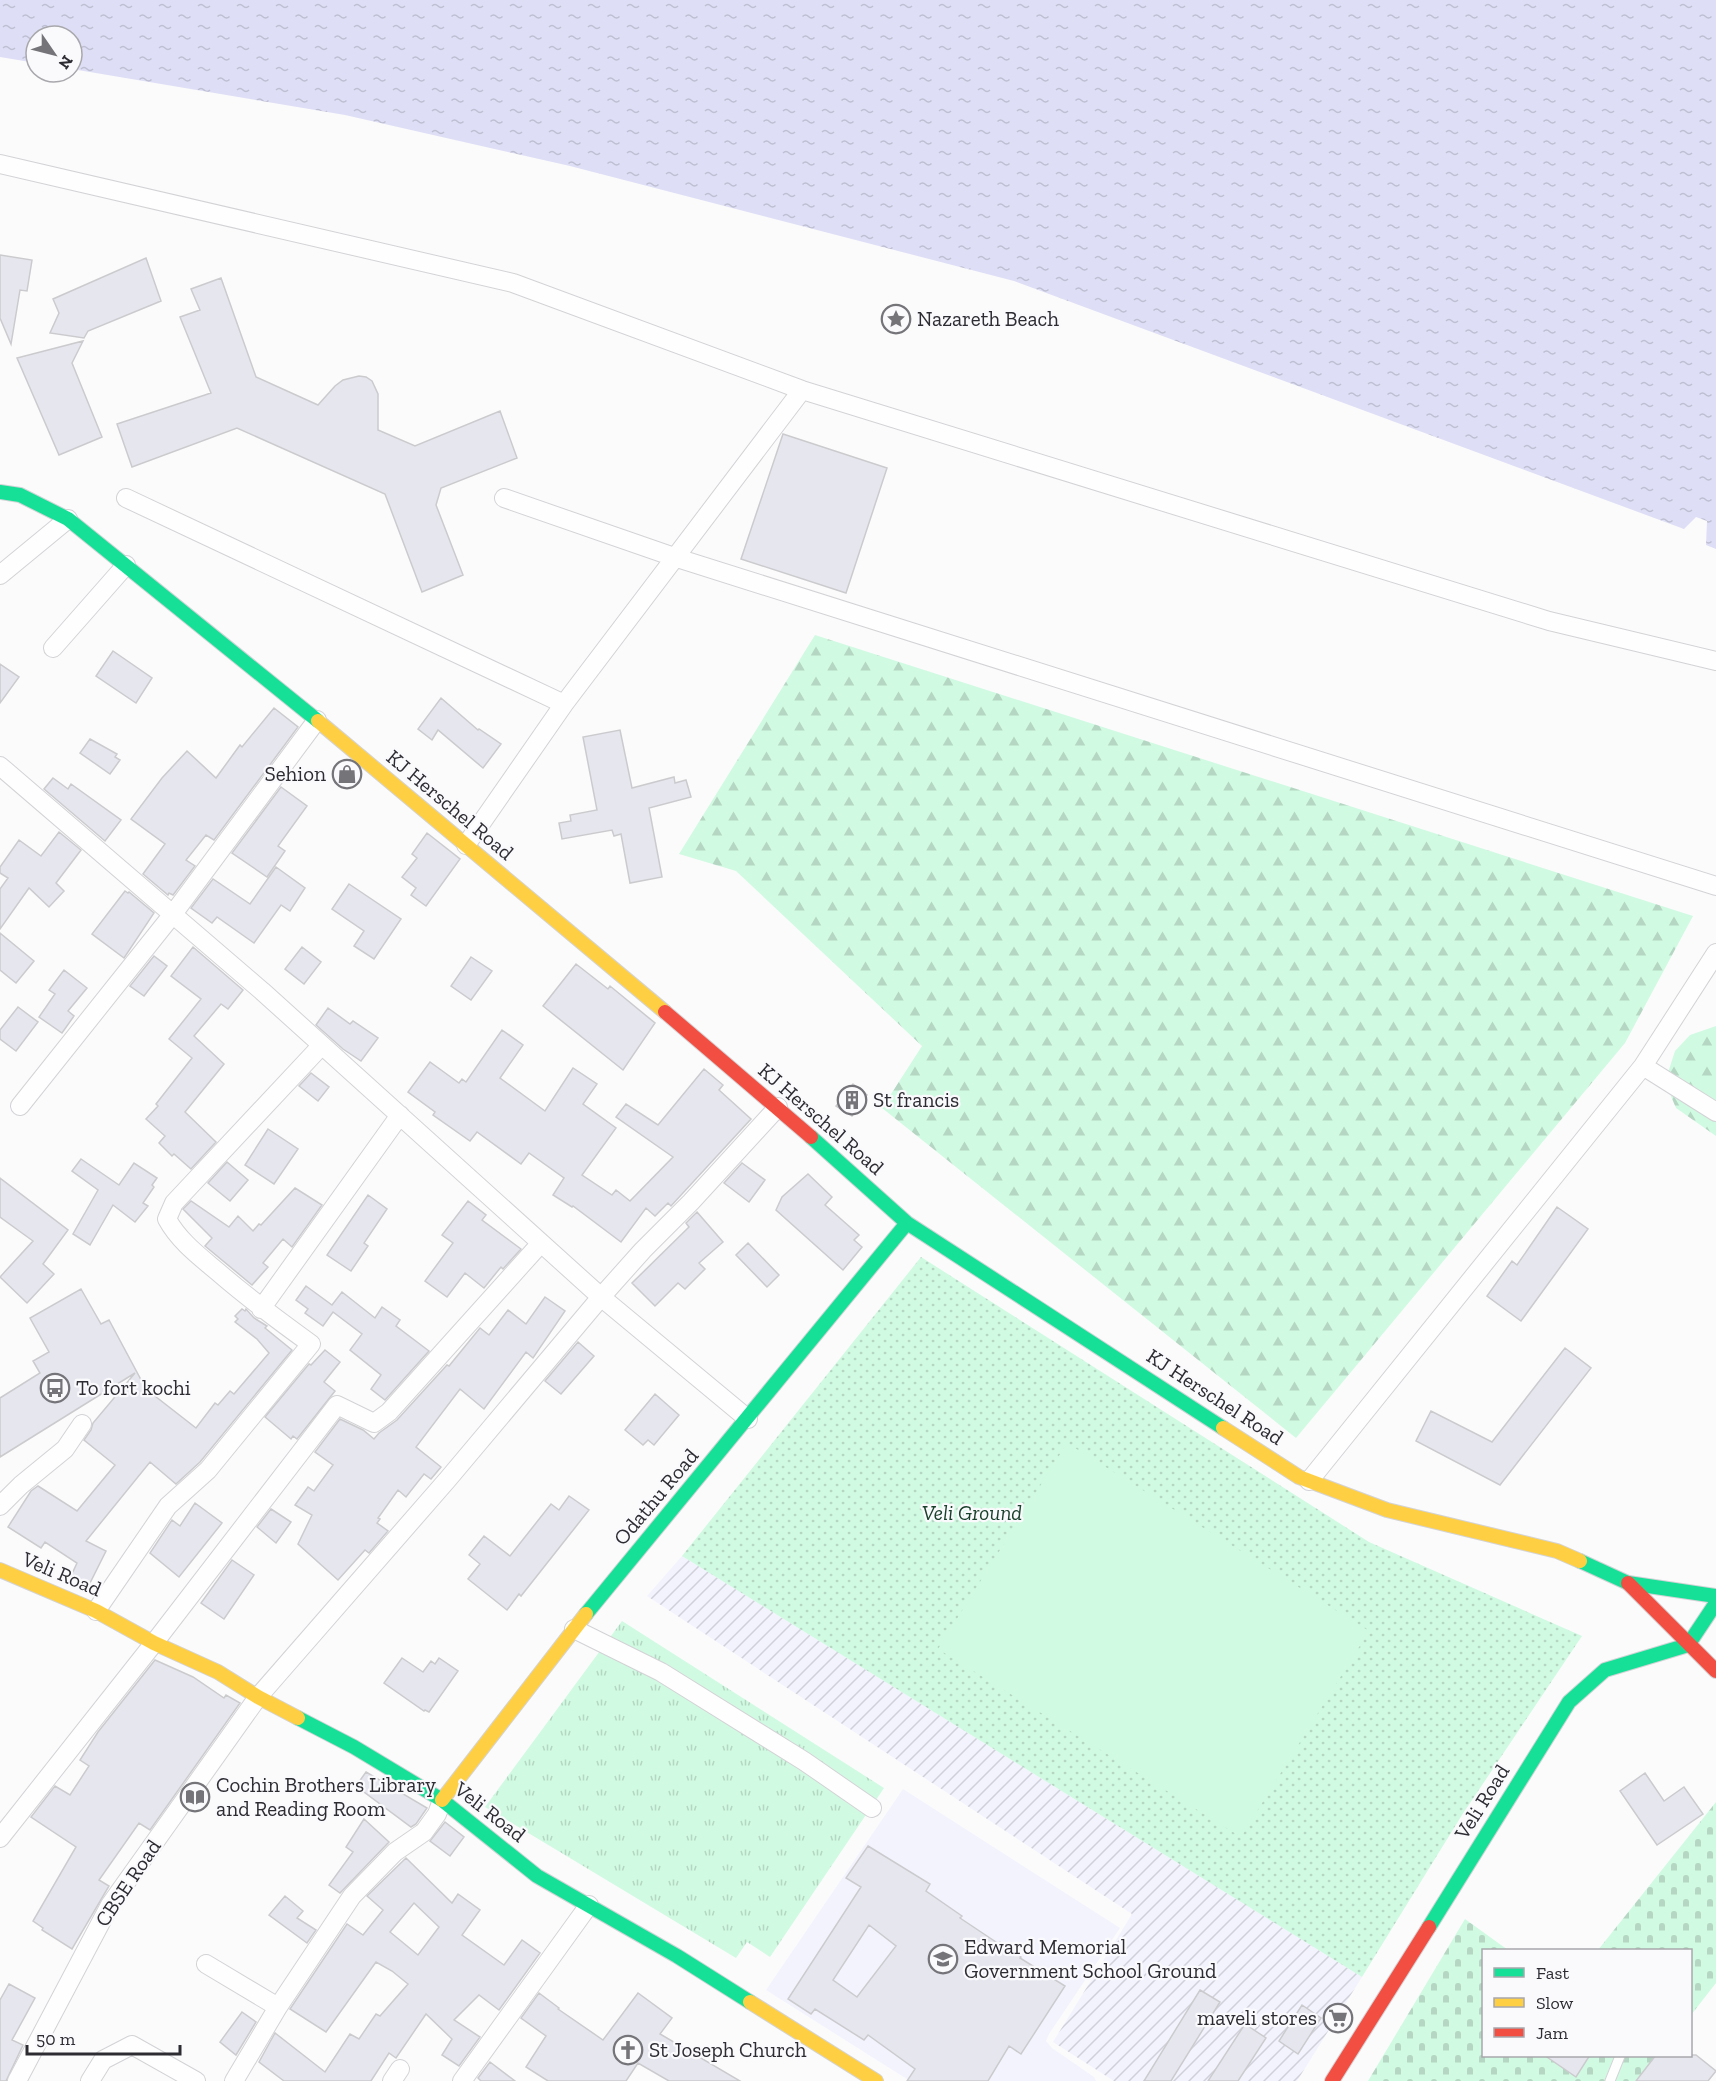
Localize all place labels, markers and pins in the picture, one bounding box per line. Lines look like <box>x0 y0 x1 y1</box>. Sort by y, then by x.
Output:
place icon: Nazareth Beach <box>880 303 912 335</box>
place label: Nazareth Beach <box>917 306 1059 331</box>
shop icon: Sehion <box>331 758 363 790</box>
place label: Sehion <box>264 761 326 786</box>
building icon: St francis <box>836 1084 868 1116</box>
place label: St francis <box>873 1087 959 1112</box>
bus stop icon: To fort kochi <box>39 1372 71 1404</box>
place label: To fort kochi <box>76 1375 191 1400</box>
place label: Cochin Brothers Library and Reading Room <box>216 1772 436 1821</box>
library icon: Cochin Brothers Library and Reading Room <box>179 1781 211 1813</box>
place label: Edward Memorial Government School Ground <box>964 1934 1217 1983</box>
school or university icon: Edward Memorial Government School Ground <box>927 1943 959 1975</box>
supermarket icon: maveli stores <box>1322 2002 1354 2034</box>
place label: maveli stores <box>1197 2005 1317 2030</box>
church icon: St Joseph Church <box>612 2034 644 2066</box>
place label: St Joseph Church <box>649 2037 807 2062</box>

